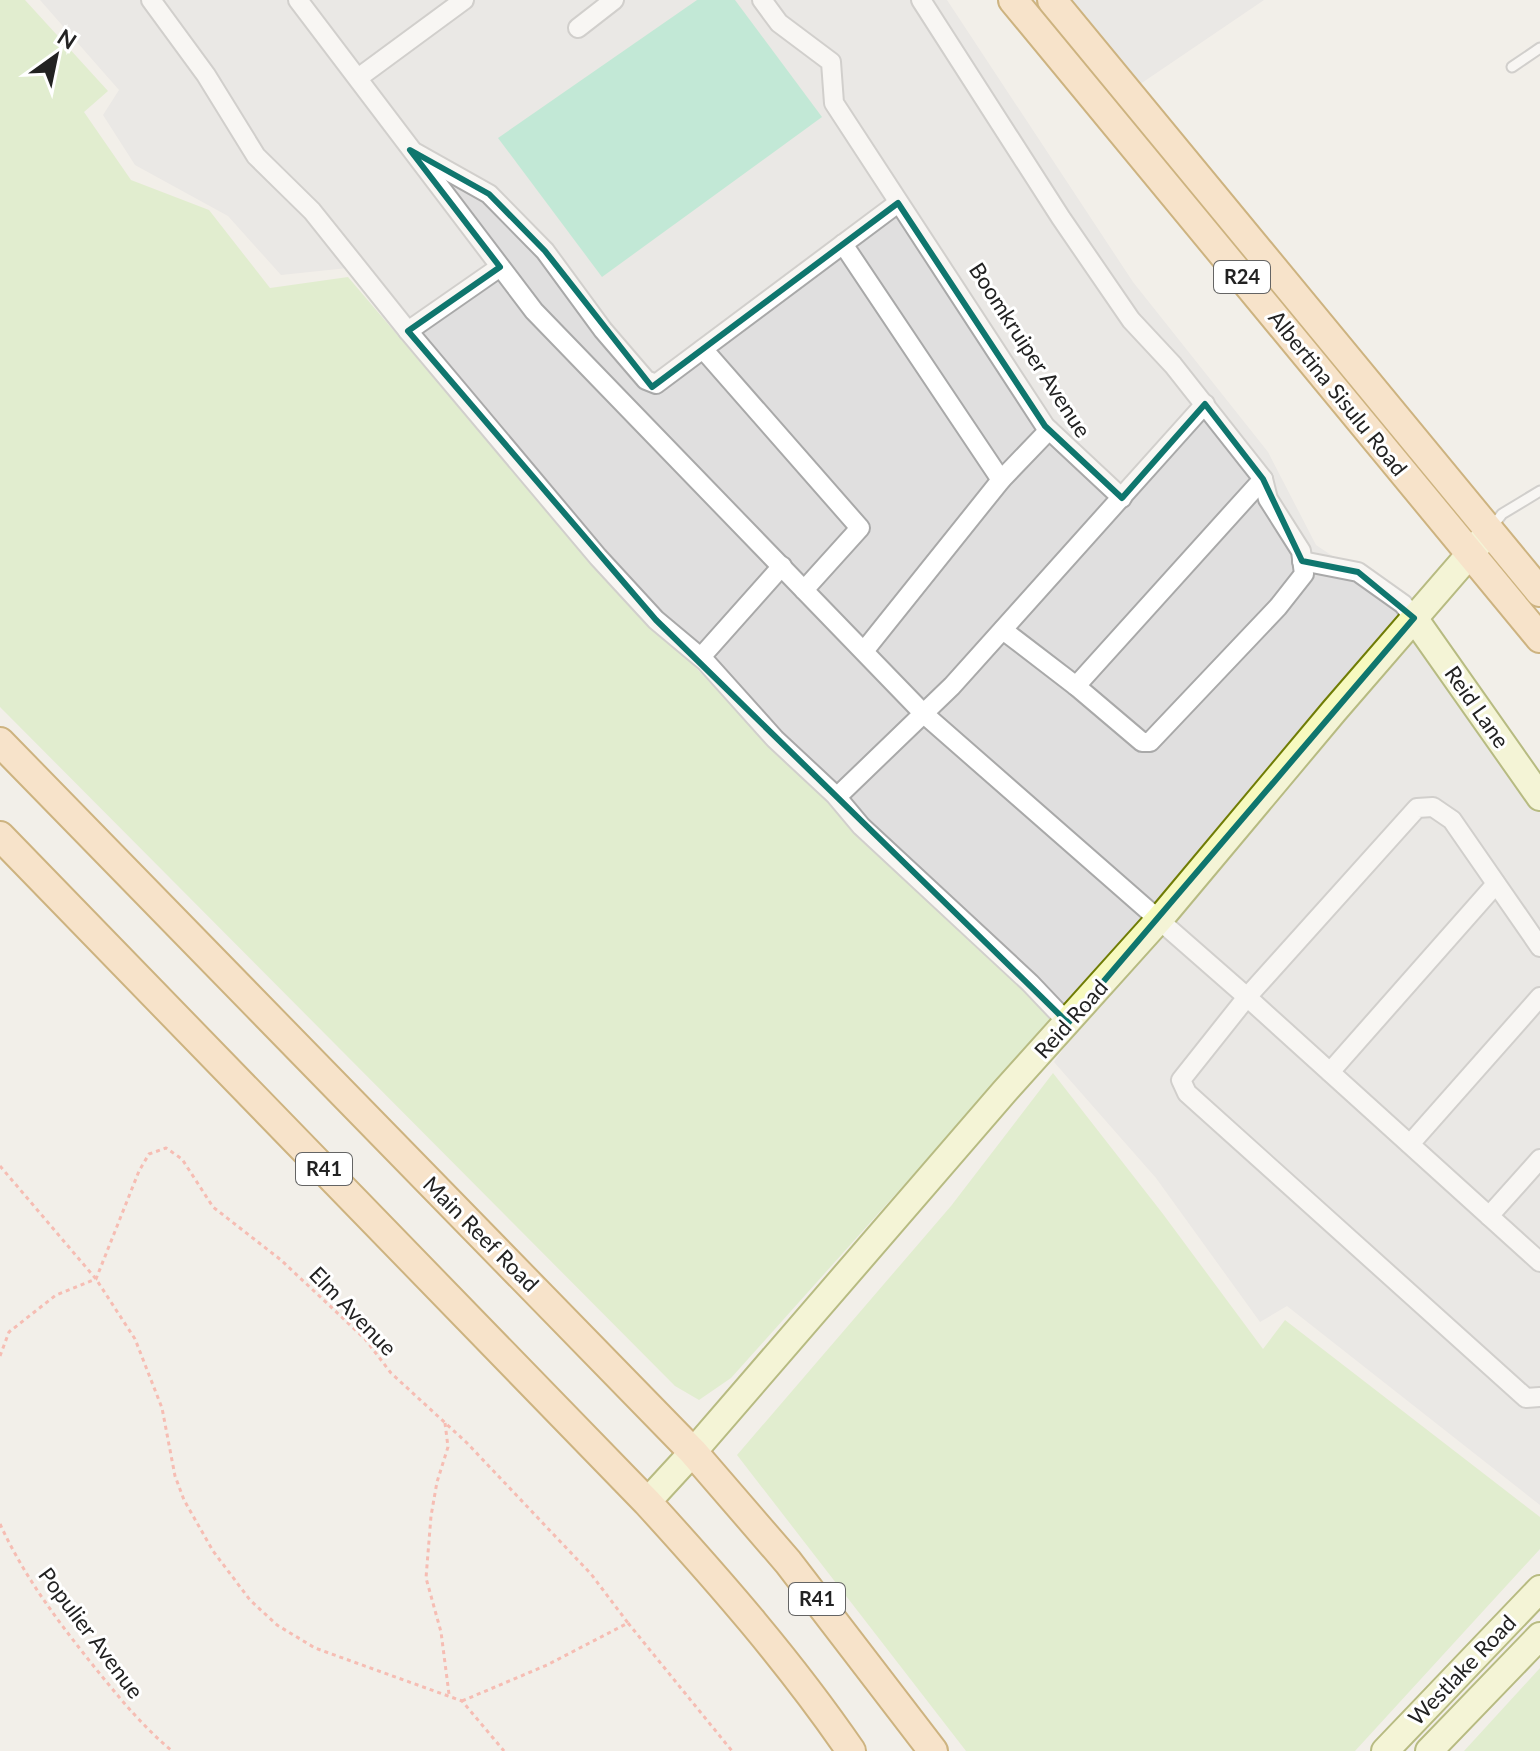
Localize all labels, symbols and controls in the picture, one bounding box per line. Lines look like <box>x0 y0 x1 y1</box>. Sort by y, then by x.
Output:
north arrow <box>16 16 96 96</box>
text: N <box>53 23 82 55</box>
street label: Boomkruiper Avenue <box>964 257 1097 442</box>
road number: R24 <box>1214 261 1270 293</box>
street label: Albertina Sisulu Road <box>1263 304 1413 481</box>
street label: Reid Lane <box>1439 660 1515 753</box>
street label: Reid Road <box>1028 974 1113 1064</box>
road number: R41 <box>296 1153 352 1185</box>
street label: Main Reef Road <box>418 1170 545 1297</box>
street label: Elm Avenue <box>304 1260 403 1361</box>
street label: Populier Avenue <box>33 1562 149 1704</box>
road number: R41 <box>789 1583 845 1615</box>
street label: Westlake Road <box>1402 1609 1521 1731</box>

